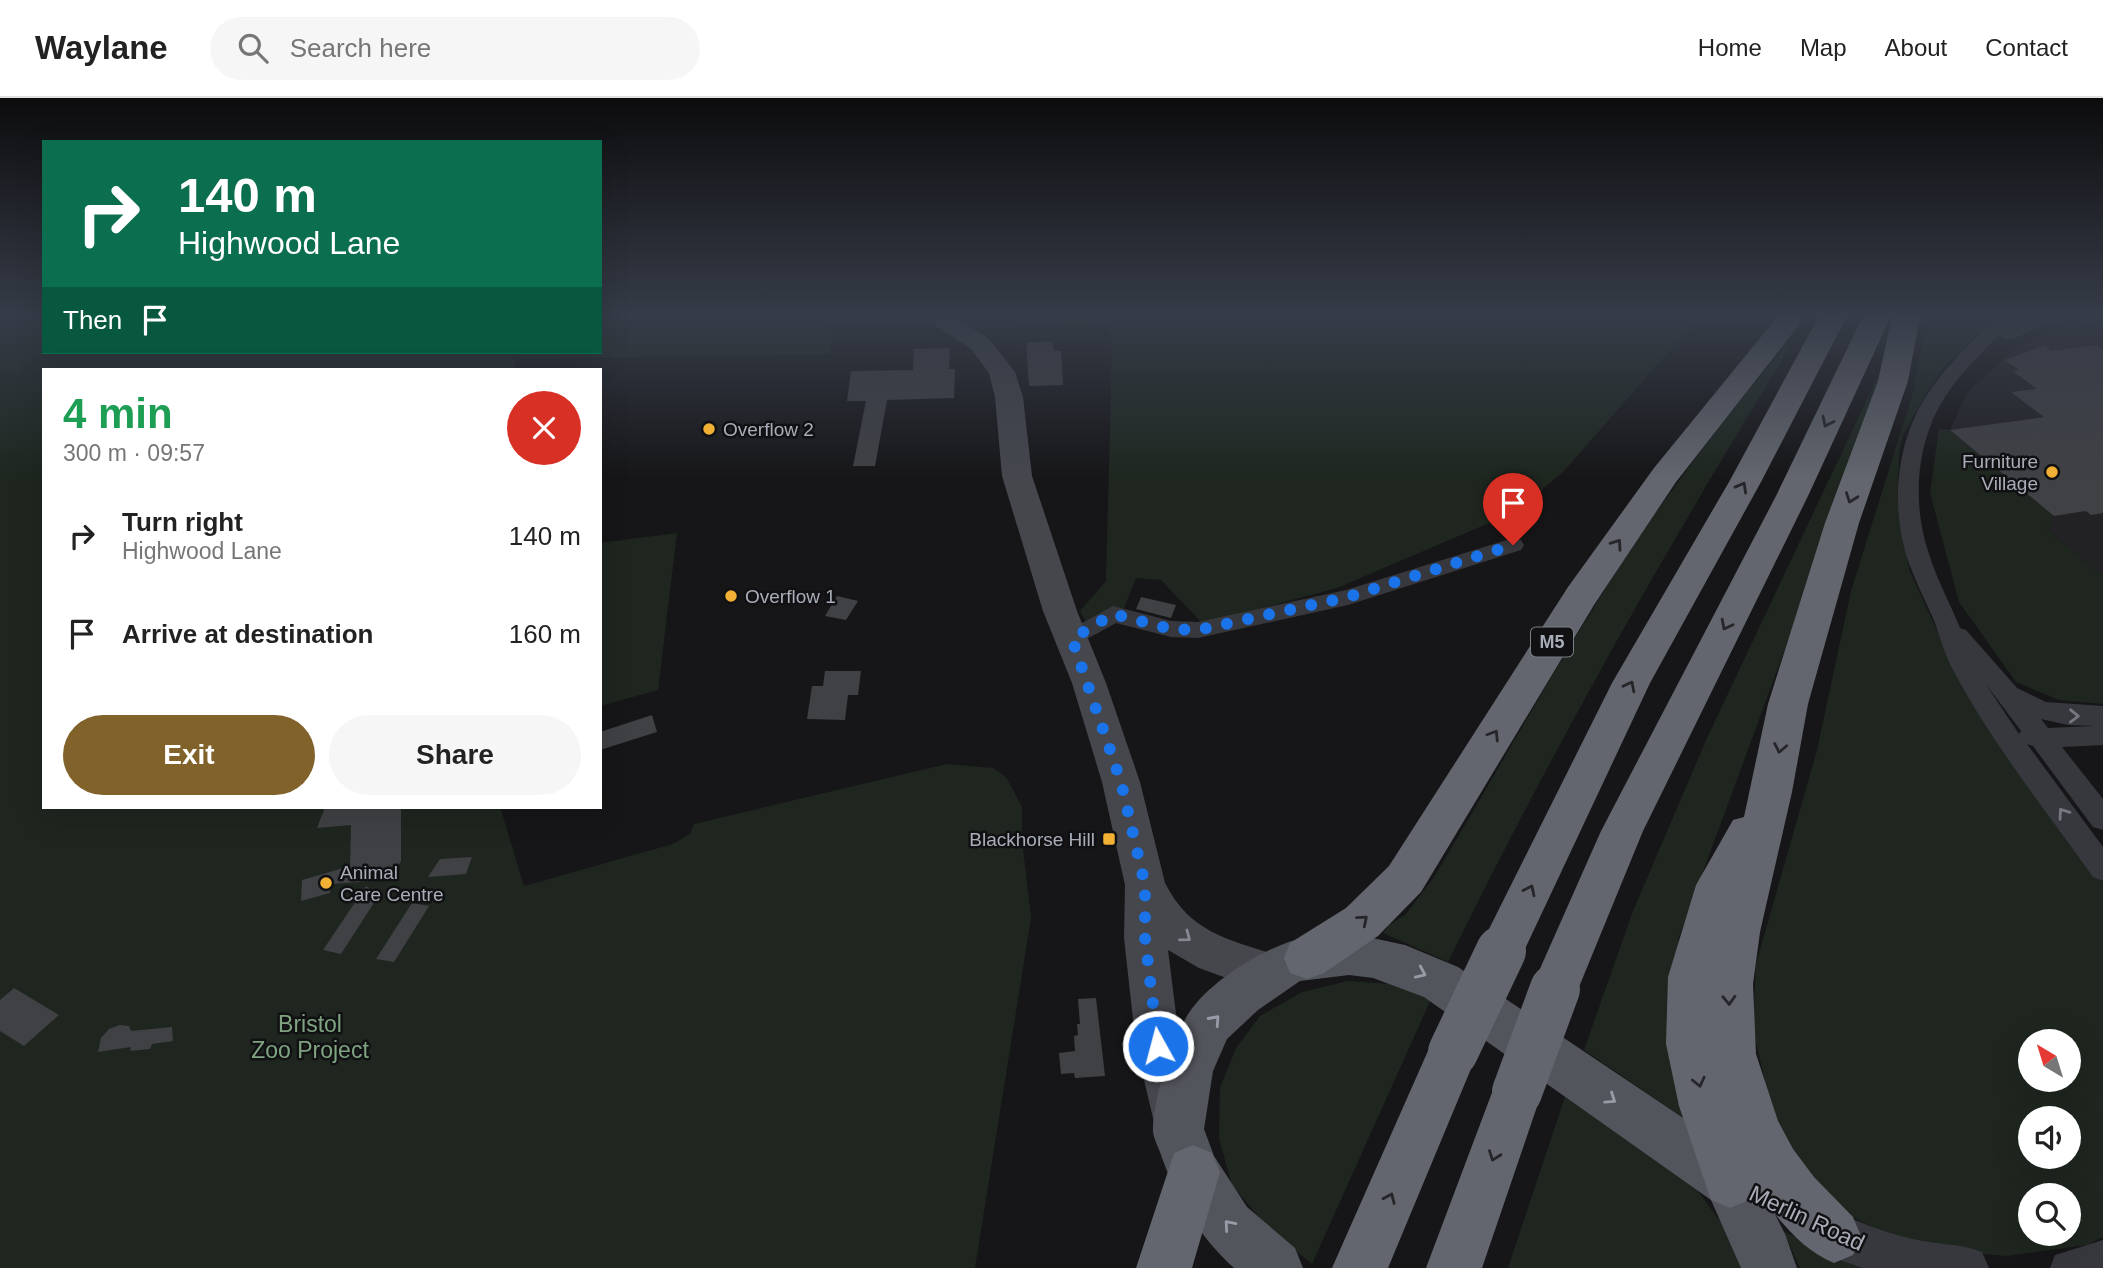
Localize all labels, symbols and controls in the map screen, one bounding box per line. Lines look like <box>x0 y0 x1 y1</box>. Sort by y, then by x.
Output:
search box <box>210 17 700 80</box>
text: Waylane <box>35 29 168 66</box>
icon: search <box>234 29 272 67</box>
text: Search here <box>290 33 431 63</box>
text: Home <box>1698 34 1762 61</box>
text: Map <box>1800 34 1847 61</box>
text: About <box>1885 34 1947 61</box>
text: Contact <box>1985 34 2068 61</box>
icon: right <box>63 168 154 259</box>
text: 140 m <box>178 168 317 222</box>
text: Highwood Lane <box>178 225 400 261</box>
icon: arrive <box>136 301 174 339</box>
text: Then <box>63 305 122 335</box>
text: 4 min <box>63 390 173 437</box>
button: close <box>507 391 581 465</box>
one-way arrow <box>1822 415 1836 427</box>
place label: Overflow 2 <box>723 419 814 440</box>
marker: Overflow 2 <box>701 421 717 437</box>
text: 300 m · 09:57 <box>63 440 205 466</box>
place label: Furniture Village <box>1962 451 2038 494</box>
marker: Furniture Village <box>2044 464 2060 480</box>
pin <box>1483 473 1543 545</box>
one-way arrow <box>1734 482 1747 495</box>
icon: arrive <box>1494 484 1532 522</box>
one-way arrow <box>1846 491 1860 503</box>
text: Turn right <box>122 507 243 537</box>
icon: right <box>63 517 101 555</box>
text: 140 m <box>509 521 581 551</box>
text: Highwood Lane <box>122 538 282 564</box>
one-way arrow <box>1609 539 1621 552</box>
place label: Overflow 1 <box>745 586 836 607</box>
marker: Overflow 1 <box>723 588 739 604</box>
icon: arrive <box>63 615 101 653</box>
one-way arrow <box>1720 618 1734 631</box>
text: Arrive at destination <box>122 619 373 649</box>
text: 160 m <box>509 619 581 649</box>
road number: M5 <box>1531 628 1573 656</box>
one-way arrow <box>1622 680 1635 693</box>
one-way arrow <box>2069 708 2080 723</box>
button: Exit <box>63 715 315 795</box>
button: Share <box>329 715 581 795</box>
one-way arrow <box>1486 730 1499 743</box>
one-way arrow <box>1773 742 1788 754</box>
one-way arrow <box>2059 808 2072 821</box>
place label: Blackhorse Hill <box>969 829 1095 850</box>
marker: Blackhorse Hill <box>1101 831 1117 847</box>
place label: Animal Care Centre <box>340 862 444 905</box>
marker: Animal Care Centre <box>318 875 334 891</box>
one-way arrow <box>1522 885 1536 897</box>
one-way arrow <box>1355 915 1368 928</box>
one-way arrow <box>1179 929 1191 942</box>
one-way arrow <box>1414 965 1427 979</box>
one-way arrow <box>1722 995 1737 1006</box>
position arrow <box>1121 1009 1195 1083</box>
park label: Bristol Zoo Project <box>251 1011 369 1063</box>
one-way arrow <box>1207 1015 1219 1028</box>
north arrow <box>2018 1029 2081 1092</box>
map controls <box>2018 1029 2081 1246</box>
one-way arrow <box>1691 1076 1706 1088</box>
one-way arrow <box>1603 1090 1616 1103</box>
button: sound <box>2018 1106 2081 1169</box>
one-way arrow <box>1488 1150 1502 1162</box>
street label: Merlin Road <box>1745 1180 1869 1256</box>
button: search <box>2018 1183 2081 1246</box>
one-way arrow <box>1381 1193 1395 1205</box>
one-way arrow <box>1225 1220 1237 1233</box>

